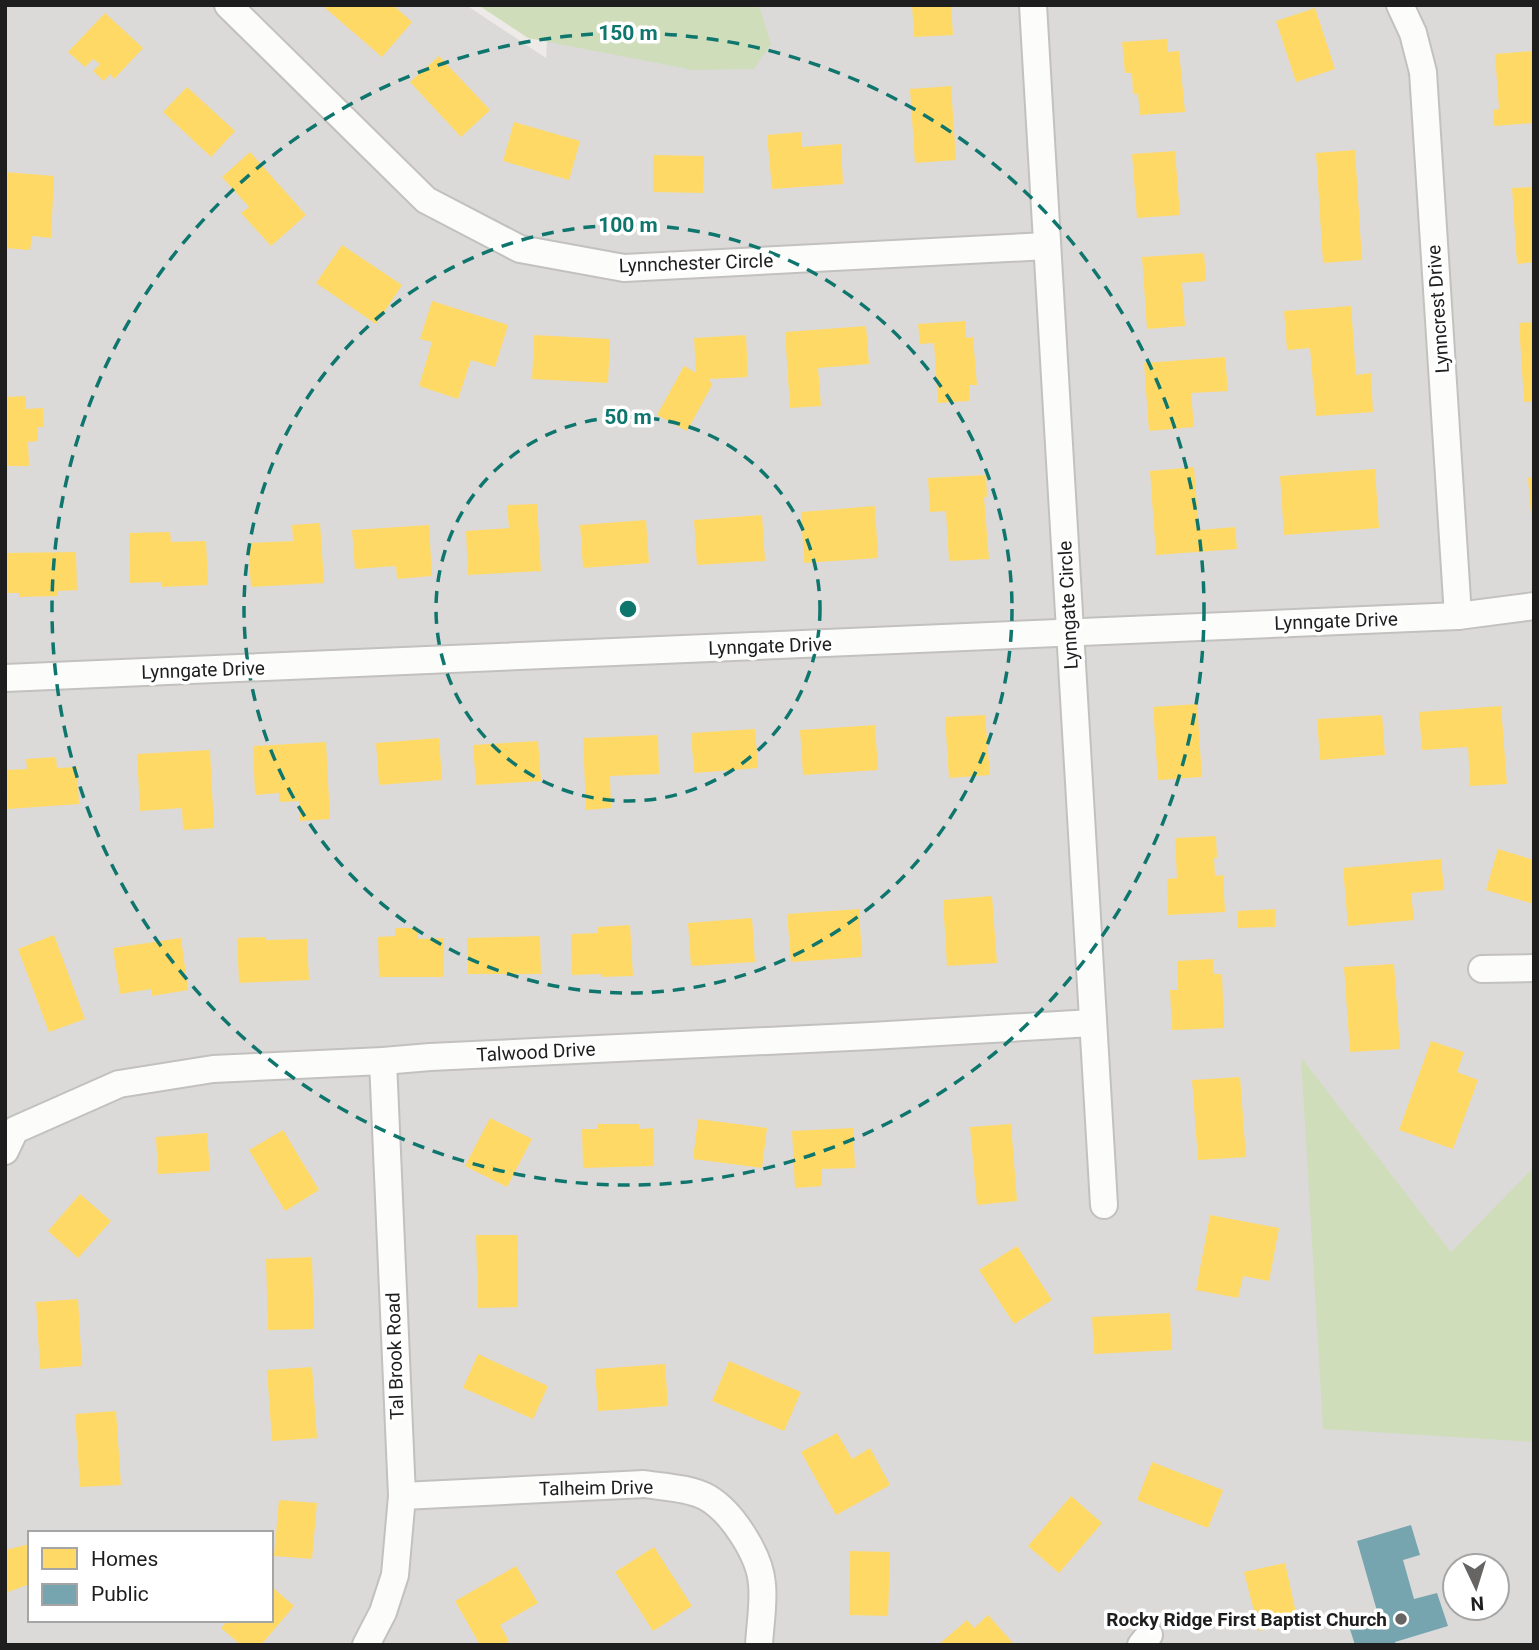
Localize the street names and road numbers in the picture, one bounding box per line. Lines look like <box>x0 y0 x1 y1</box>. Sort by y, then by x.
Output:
street label: Lynncrest Drive <box>1422 244 1454 374</box>
street label: Lynnchester Circle <box>618 249 774 277</box>
street label: Lynngate Circle <box>1053 540 1083 670</box>
street label: Lynngate Drive <box>1274 607 1398 635</box>
street label: Lynngate Drive <box>708 632 832 660</box>
street label: Lynngate Drive <box>141 656 265 684</box>
street label: Talwood Drive <box>476 1037 596 1067</box>
street label: Tal Brook Road <box>381 1292 409 1420</box>
street label: Talheim Drive <box>539 1476 653 1500</box>

